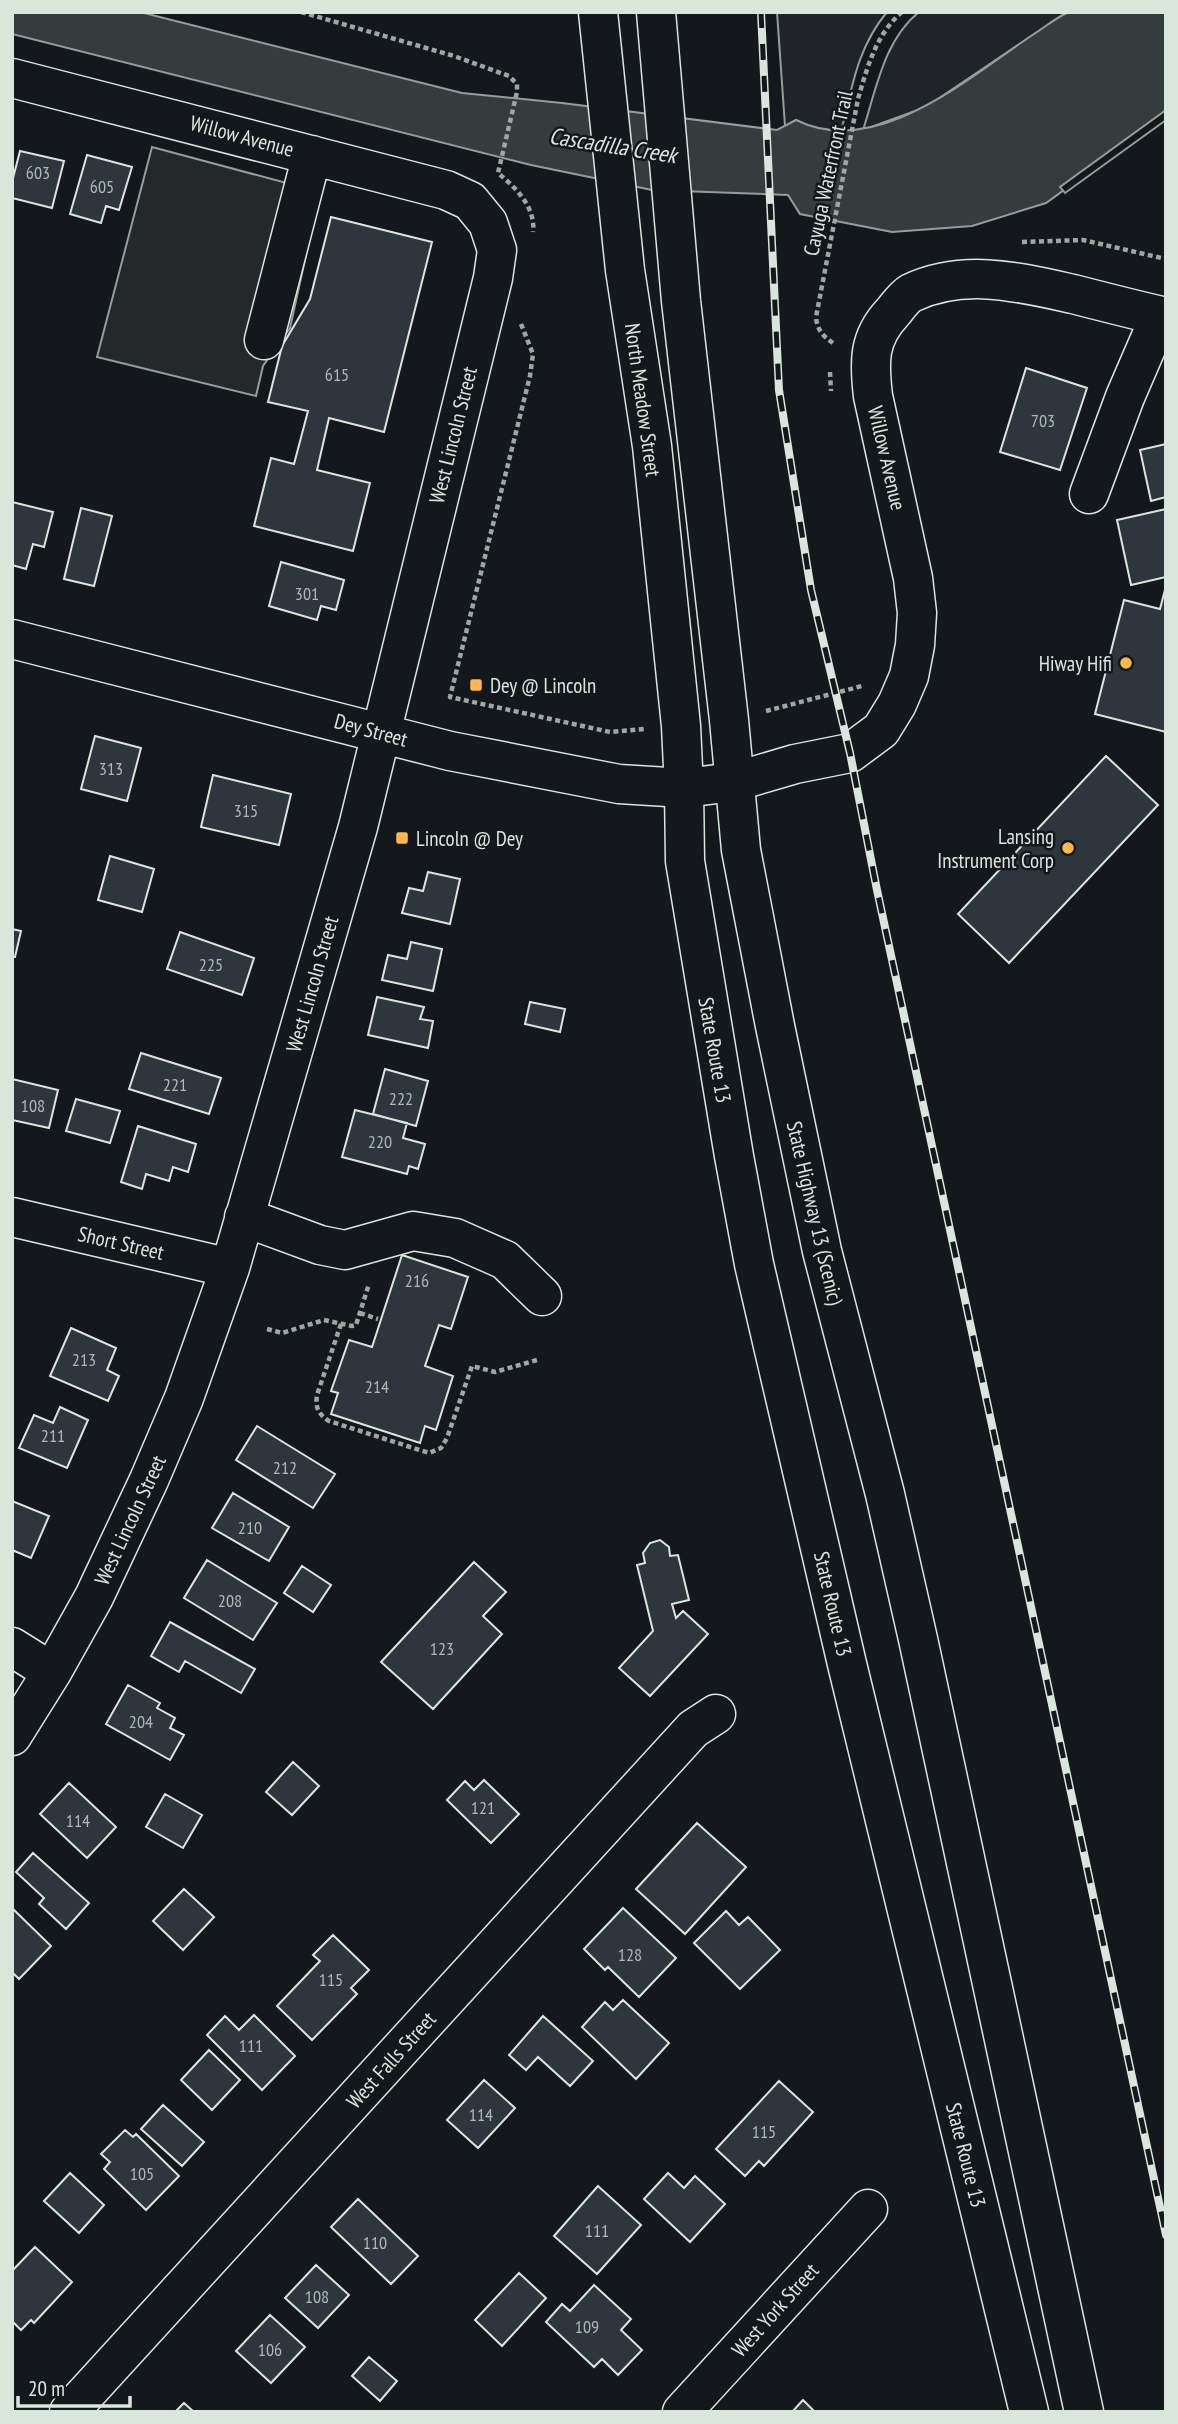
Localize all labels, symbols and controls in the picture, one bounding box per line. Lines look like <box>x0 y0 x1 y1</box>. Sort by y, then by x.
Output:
street label: Cayuga Waterfront Trail <box>797 88 859 258</box>
street label: Willow Avenue <box>187 109 297 163</box>
water label: Cascadilla Creek <box>547 121 682 170</box>
house number: 603 <box>26 161 50 184</box>
house number: 605 <box>90 175 114 198</box>
street label: North Meadow Street <box>619 322 667 479</box>
house number: 615 <box>325 363 349 386</box>
street label: West Lincoln Street <box>423 364 483 506</box>
street label: Willow Avenue <box>862 403 912 513</box>
house number: 703 <box>1031 409 1055 432</box>
house number: 301 <box>295 582 319 605</box>
place label: Hiway Hifi <box>1039 650 1112 677</box>
marker: Hiway Hifi <box>1118 655 1134 671</box>
place label: Dey @ Lincoln <box>490 672 596 699</box>
marker: Dey @ Lincoln <box>468 677 484 693</box>
street label: Dey Street <box>331 707 411 753</box>
house number: 313 <box>99 757 123 780</box>
house number: 315 <box>234 799 258 822</box>
place label: Lansing Instrument Corp <box>937 823 1054 874</box>
place label: Lincoln @ Dey <box>416 825 523 852</box>
marker: Lincoln @ Dey <box>394 830 410 846</box>
marker: Lansing Instrument Corp <box>1060 840 1076 856</box>
street label: West Lincoln Street <box>280 913 344 1055</box>
house number: 225 <box>199 953 223 976</box>
street label: State Route 13 <box>692 995 738 1105</box>
house number: 221 <box>163 1073 187 1096</box>
house number: 222 <box>389 1087 413 1110</box>
house number: 108 <box>21 1094 45 1117</box>
street label: State Highway 13 (Scenic) <box>781 1119 849 1308</box>
house number: 220 <box>368 1130 392 1153</box>
street label: Short Street <box>75 1220 167 1266</box>
house number: 216 <box>405 1269 429 1292</box>
house number: 213 <box>72 1348 96 1371</box>
house number: 214 <box>365 1375 389 1398</box>
house number: 211 <box>41 1424 65 1447</box>
street label: West Lincoln Street <box>88 1451 172 1589</box>
house number: 212 <box>273 1456 297 1479</box>
house number: 210 <box>238 1516 262 1539</box>
street label: State Route 13 <box>808 1549 858 1659</box>
house number: 208 <box>218 1589 242 1612</box>
house number: 123 <box>430 1637 454 1660</box>
house number: 204 <box>129 1710 153 1733</box>
house number: 121 <box>471 1796 495 1819</box>
house number: 114 <box>66 1809 90 1832</box>
house number: 128 <box>618 1943 642 1966</box>
house number: 115 <box>319 1968 343 1991</box>
street label: West Falls Street <box>340 2006 442 2114</box>
house number: 111 <box>239 2034 263 2057</box>
street label: State Route 13 <box>940 2100 992 2210</box>
house number: 114 <box>469 2103 493 2126</box>
house number: 115 <box>752 2120 776 2143</box>
house number: 105 <box>130 2162 154 2185</box>
house number: 111 <box>585 2219 609 2242</box>
house number: 110 <box>363 2231 387 2254</box>
street label: West York Street <box>726 2257 824 2363</box>
house number: 108 <box>305 2285 329 2308</box>
house number: 109 <box>575 2315 599 2338</box>
house number: 106 <box>258 2338 282 2361</box>
scale bar <box>18 2364 130 2408</box>
text: 20 m <box>28 2375 65 2402</box>

